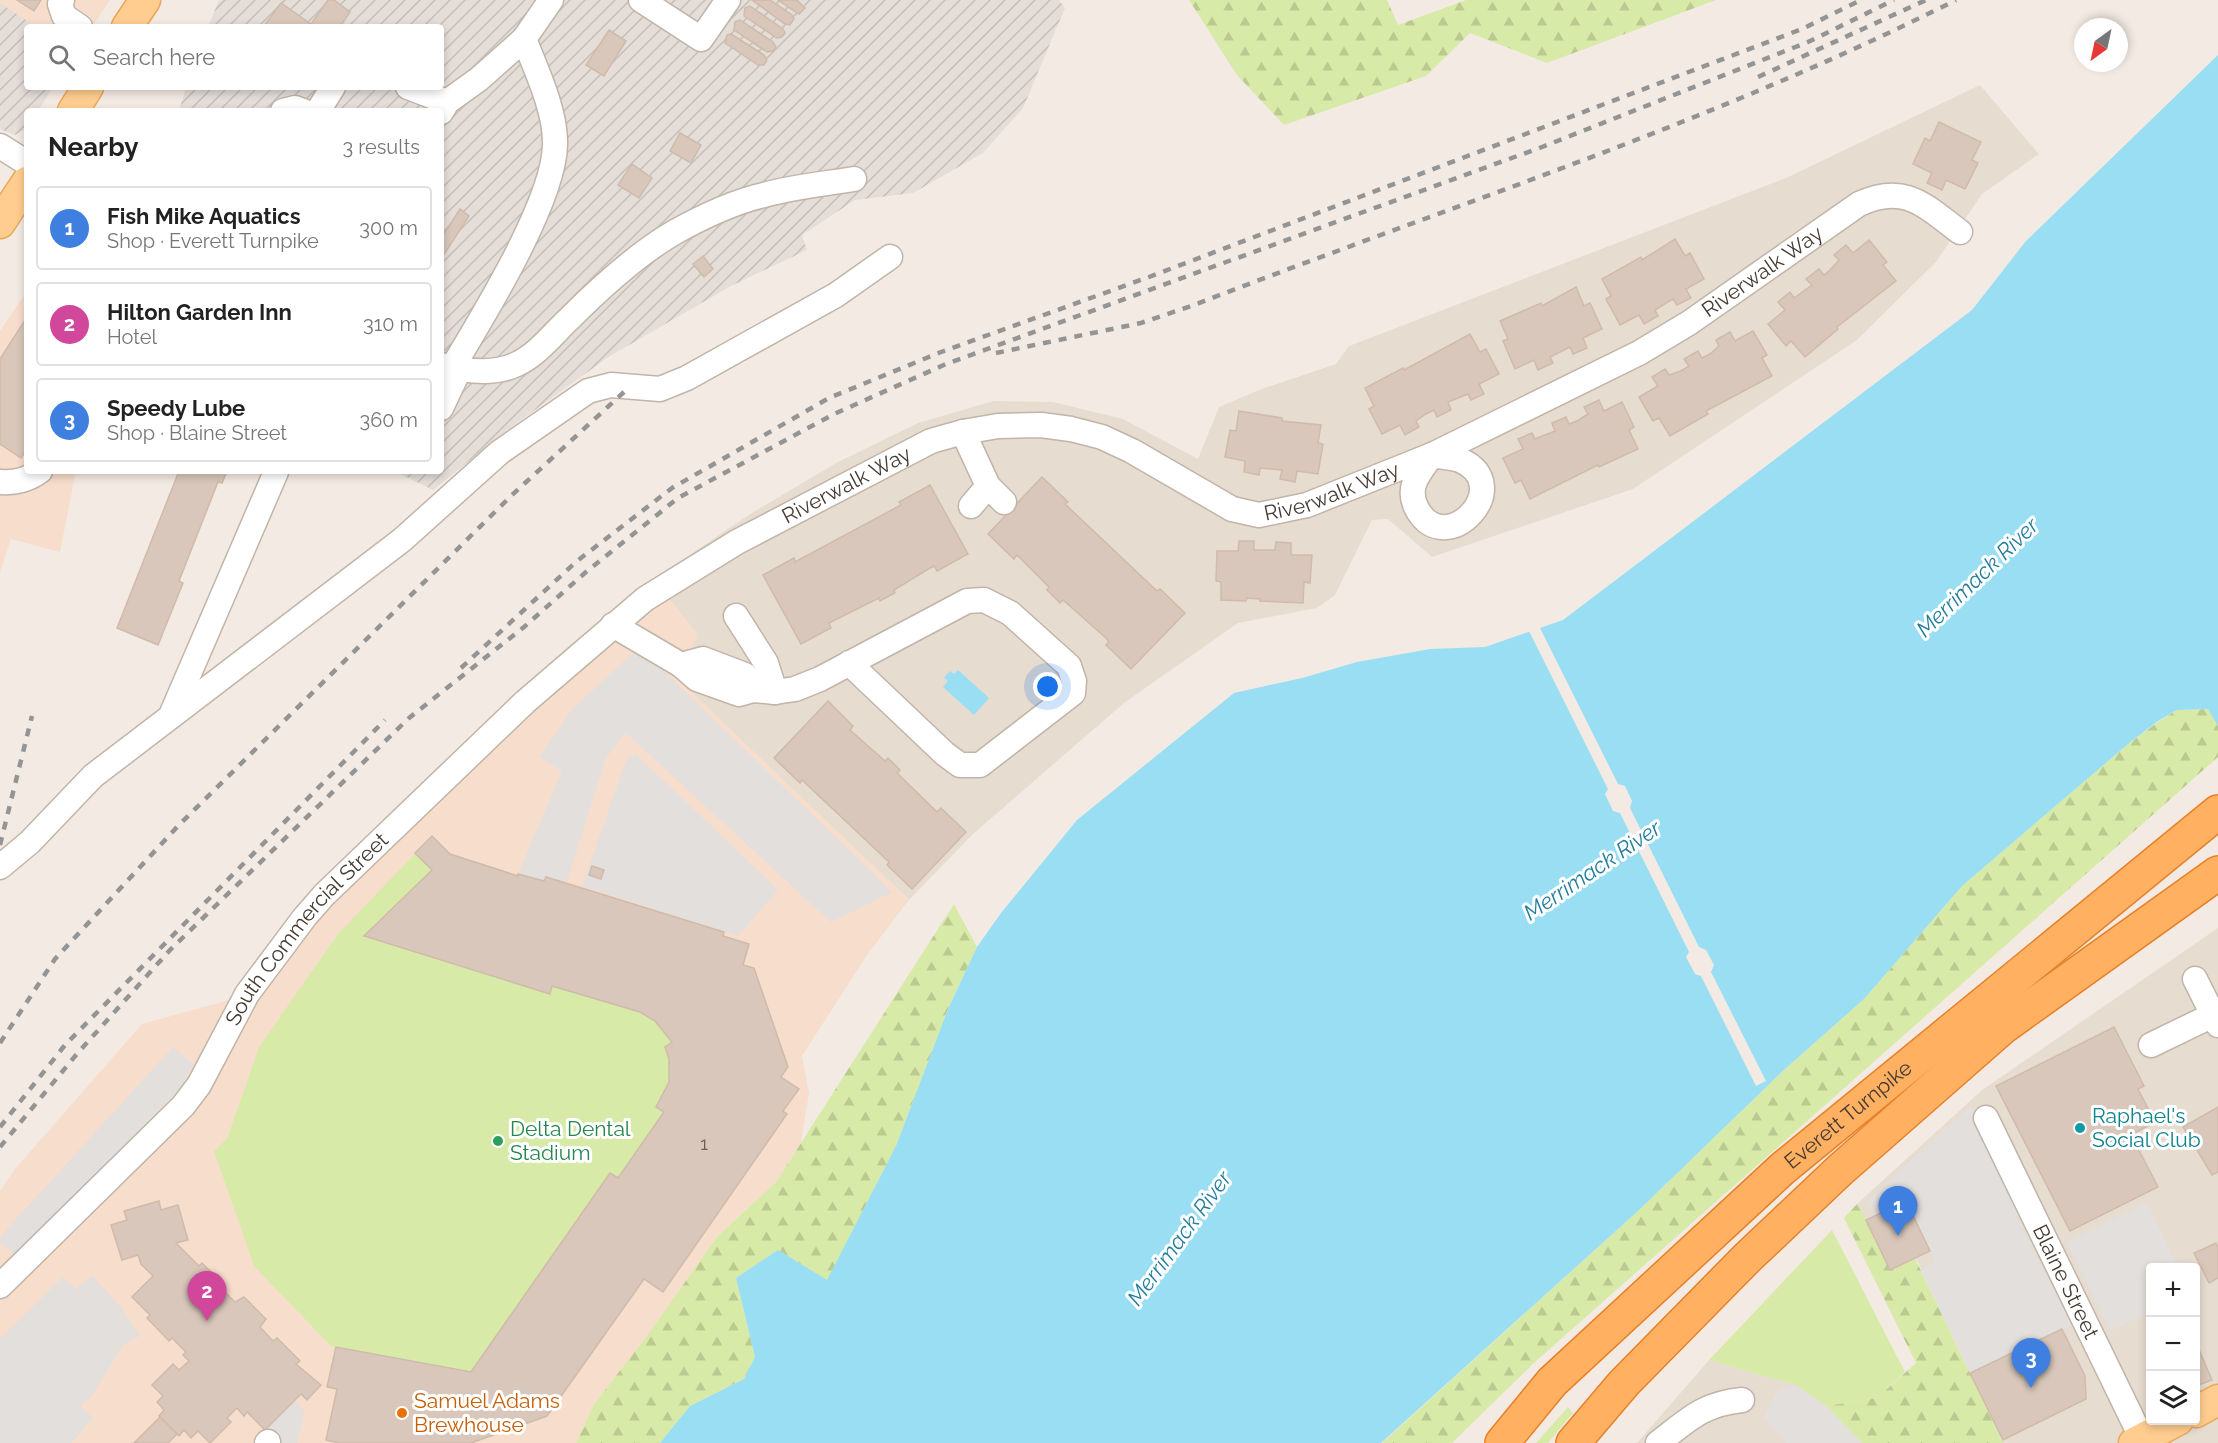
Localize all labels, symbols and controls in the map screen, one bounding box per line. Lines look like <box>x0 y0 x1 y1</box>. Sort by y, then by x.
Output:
north arrow <box>2074 18 2128 72</box>
search box <box>24 24 444 90</box>
icon: search <box>45 41 78 74</box>
text: Search here <box>93 44 215 70</box>
text: Nearby <box>48 132 138 162</box>
text: 3 results <box>342 135 420 159</box>
text: Fish Mike Aquatics <box>107 203 301 229</box>
text: 1 <box>65 216 74 240</box>
text: 300 m <box>359 216 418 240</box>
street label: Riverwalk Way <box>1697 220 1827 322</box>
text: Shop · Everett Turnpike <box>107 229 319 253</box>
text: Hilton Garden Inn <box>107 299 292 325</box>
text: 2 <box>64 312 75 336</box>
text: 310 m <box>363 312 418 336</box>
text: Hotel <box>107 325 157 349</box>
text: Speedy Lube <box>107 395 245 421</box>
text: 3 <box>64 408 75 432</box>
text: 360 m <box>360 408 418 432</box>
text: Shop · Blaine Street <box>107 421 287 445</box>
street label: Riverwalk Way <box>778 441 915 528</box>
street label: Riverwalk Way <box>1262 456 1403 526</box>
water label: Merrimack River <box>1911 511 2044 642</box>
your location <box>1033 672 1062 701</box>
water label: Merrimack River <box>1519 814 1667 925</box>
street label: South Commercial Street <box>220 827 393 1029</box>
street label: Everett Turnpike <box>1779 1055 1917 1174</box>
place label: Raphael's Social Club <box>2092 1103 2201 1152</box>
place label: Delta Dental Stadium <box>510 1116 631 1165</box>
marker: Raphael's Social Club <box>2073 1121 2087 1135</box>
house number: 1 <box>700 1133 708 1154</box>
marker: Delta Dental Stadium <box>491 1134 505 1148</box>
water label: Merrimack River <box>1122 1165 1237 1310</box>
pin: 1 <box>1878 1186 1918 1236</box>
street label: Blaine Street <box>2028 1220 2104 1343</box>
map controls <box>2146 1263 2200 1425</box>
button: + <box>2146 1263 2200 1317</box>
pin: 2 <box>188 1272 226 1321</box>
button: − <box>2146 1317 2200 1371</box>
pin: 3 <box>2012 1338 2050 1388</box>
button: layers <box>2146 1371 2200 1425</box>
place label: Samuel Adams Brewhouse <box>414 1388 560 1437</box>
marker: Samuel Adams Brewhouse <box>395 1406 409 1420</box>

